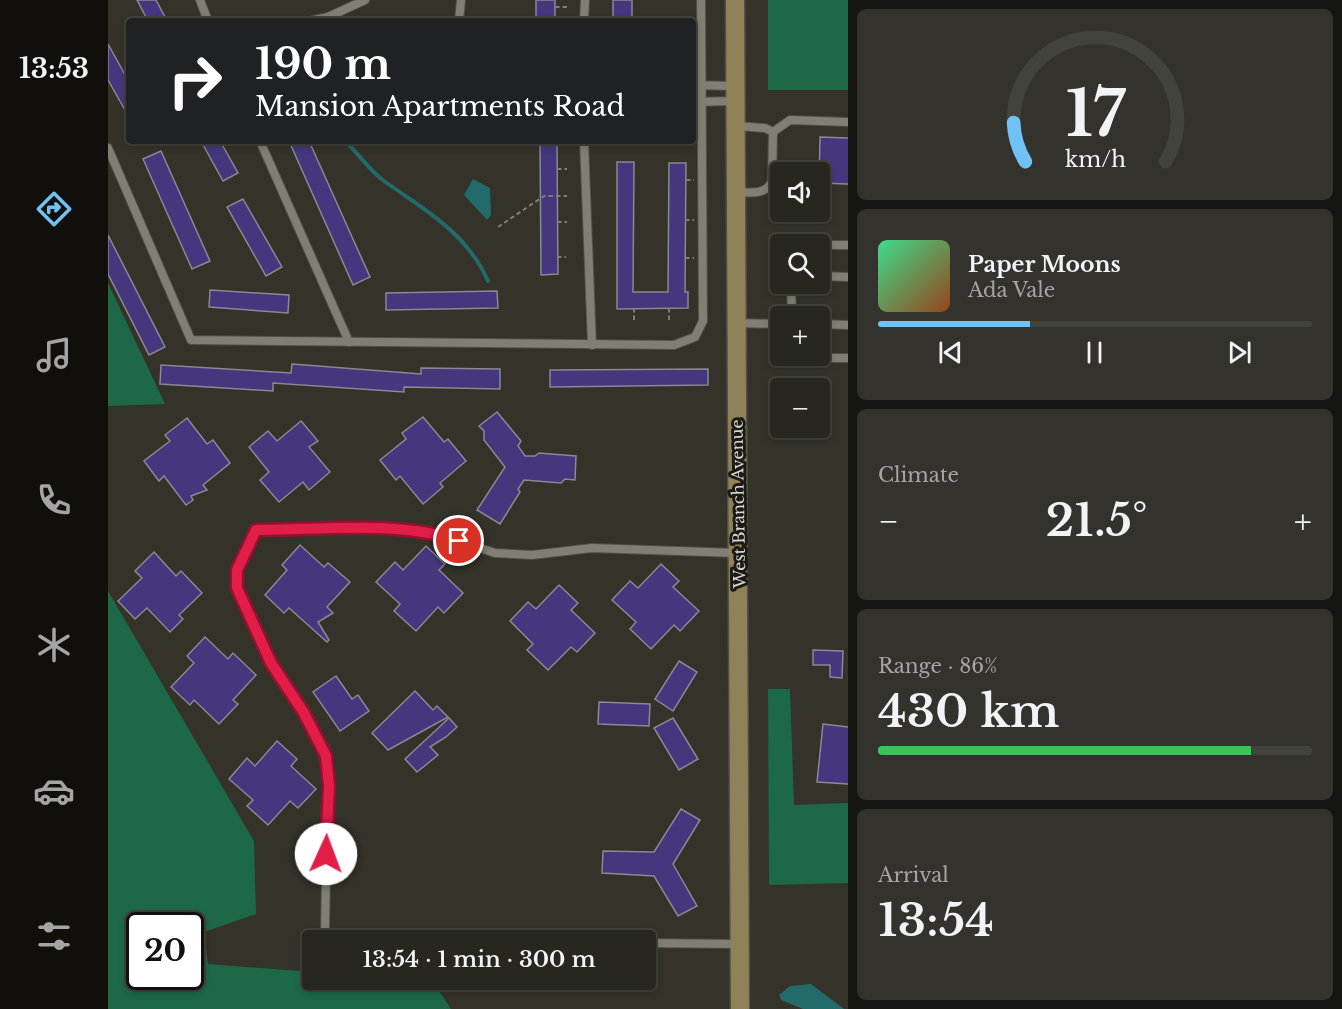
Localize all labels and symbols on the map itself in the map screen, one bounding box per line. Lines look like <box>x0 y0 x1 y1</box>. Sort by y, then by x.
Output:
street label: West Branch Avenue <box>727 419 749 590</box>
pin <box>433 515 484 566</box>
position arrow <box>294 822 358 886</box>
speed limit sign: 20 <box>126 912 204 990</box>

